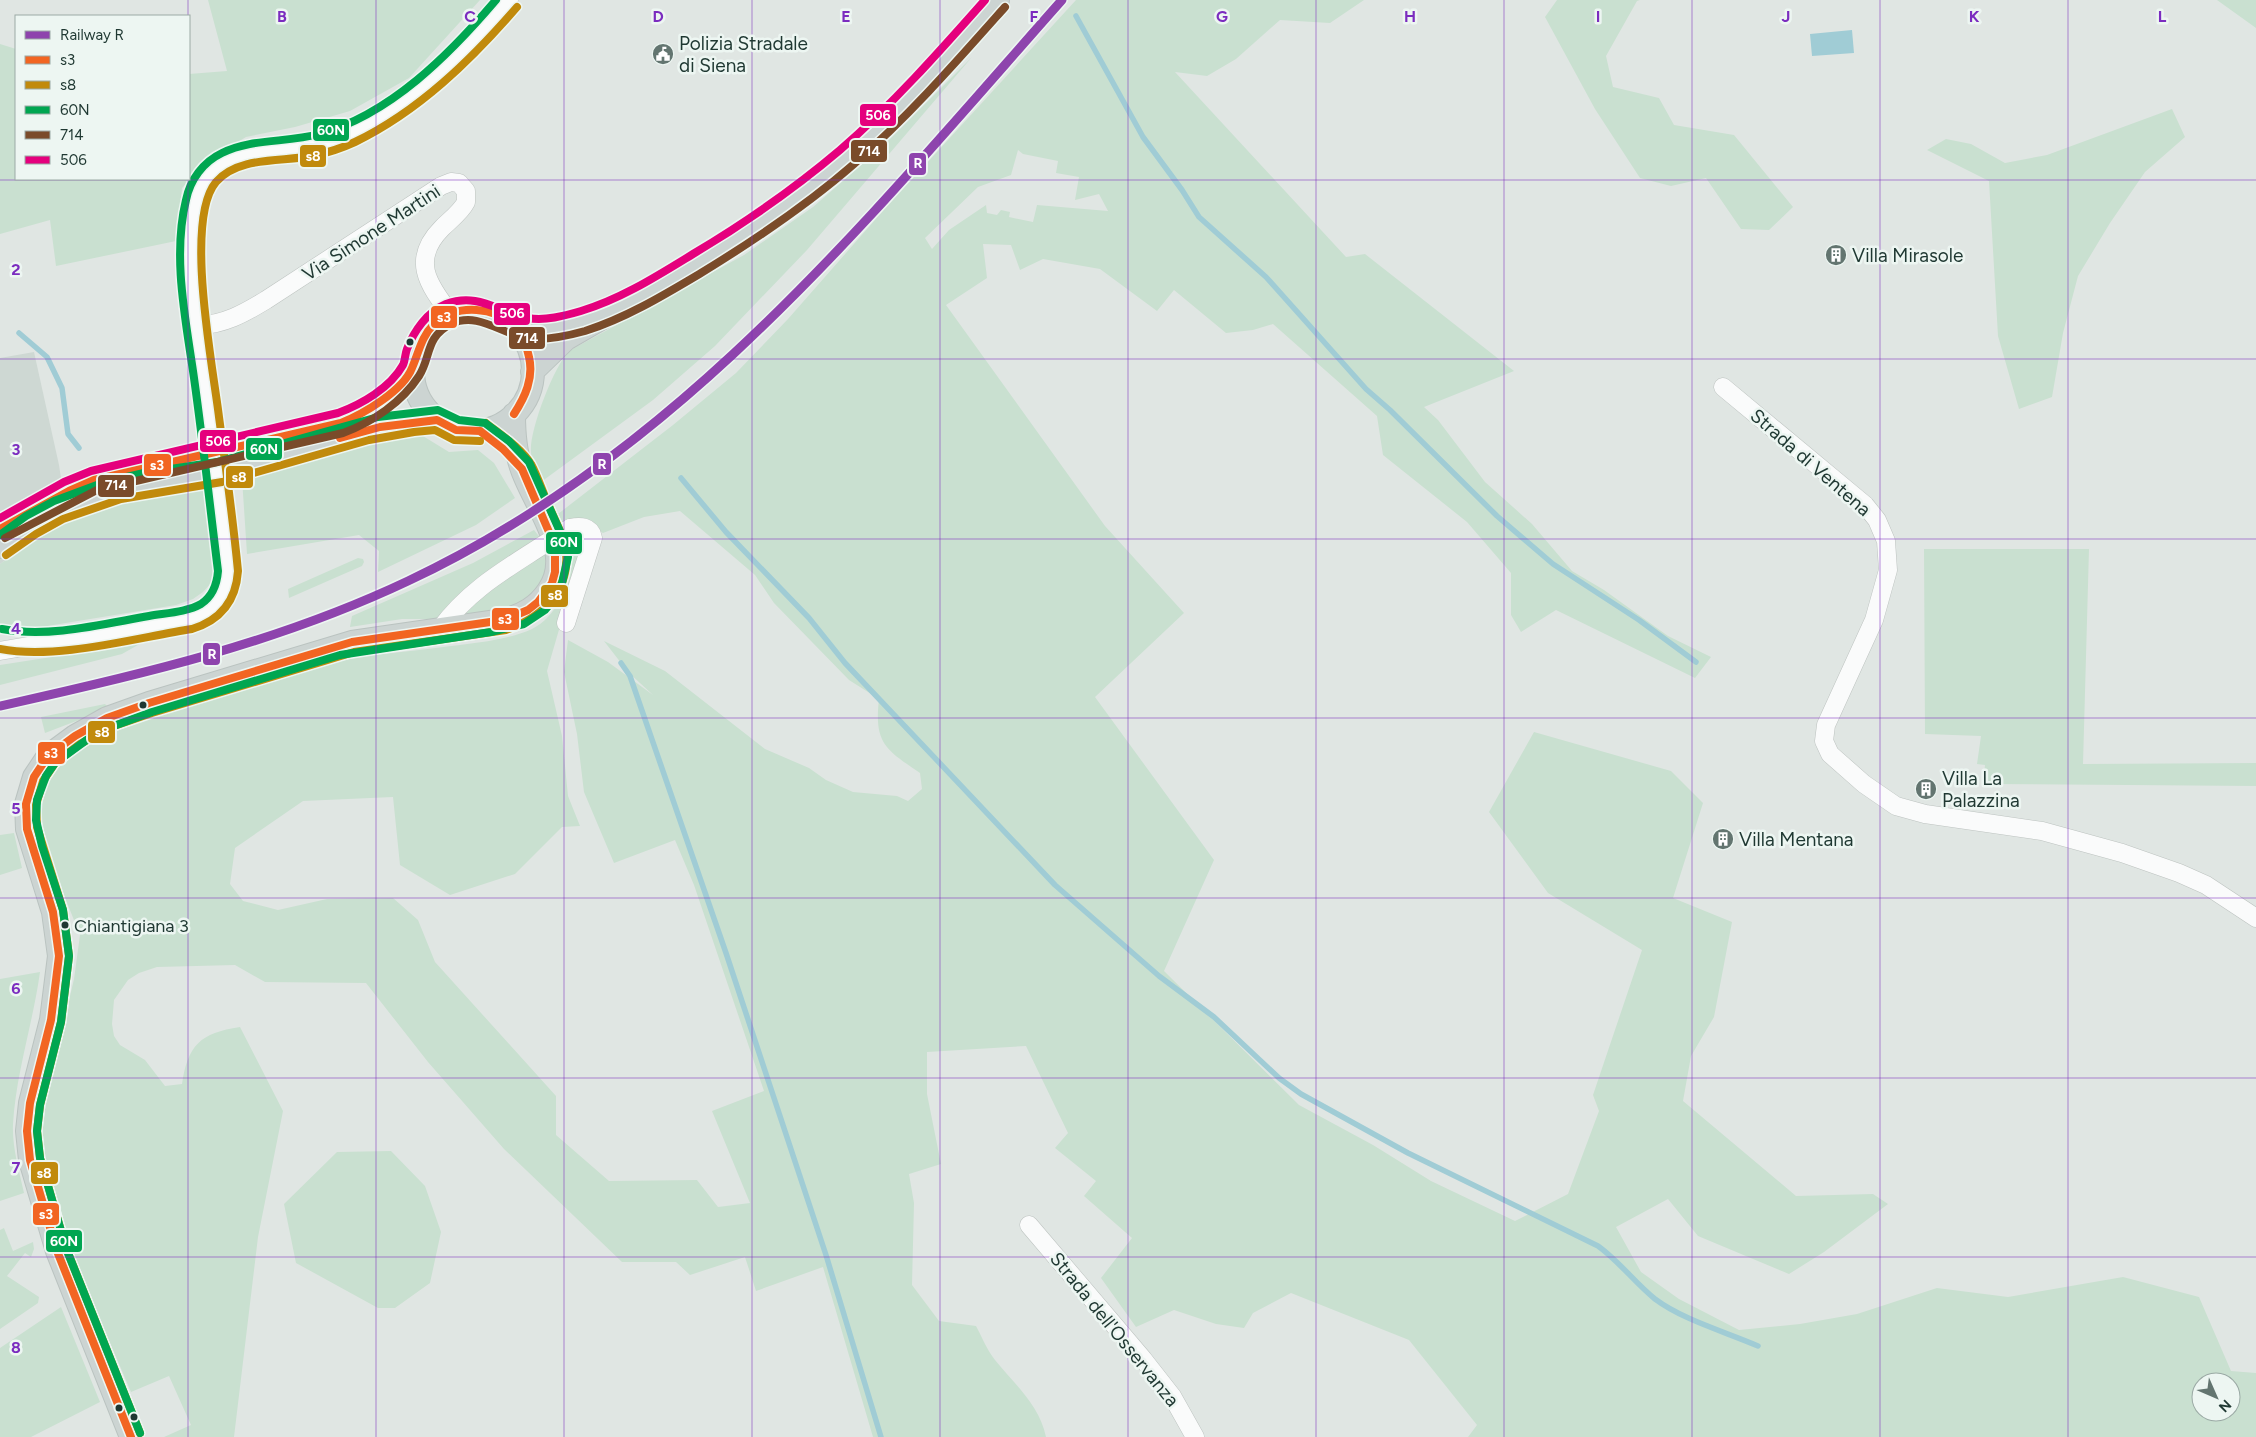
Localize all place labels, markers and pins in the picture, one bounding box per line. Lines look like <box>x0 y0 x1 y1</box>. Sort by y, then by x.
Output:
place label: Polizia Stradale di Siena <box>679 32 808 77</box>
public building icon: Polizia Stradale di Siena <box>651 42 675 66</box>
building icon: Villa Mirasole <box>1824 243 1848 267</box>
place label: Villa Mirasole <box>1852 244 1963 267</box>
unlabelled marker <box>405 337 415 347</box>
unlabelled marker <box>138 700 148 710</box>
place label: Villa La Palazzina <box>1942 767 2020 812</box>
building icon: Villa La Palazzina <box>1914 777 1938 801</box>
building icon: Villa Mentana <box>1711 827 1735 851</box>
place label: Villa Mentana <box>1739 828 1854 851</box>
place label: Chiantigiana 3 <box>74 915 189 937</box>
marker: Chiantigiana 3 <box>60 920 70 930</box>
unlabelled marker <box>114 1403 124 1413</box>
unlabelled marker <box>129 1412 139 1422</box>

